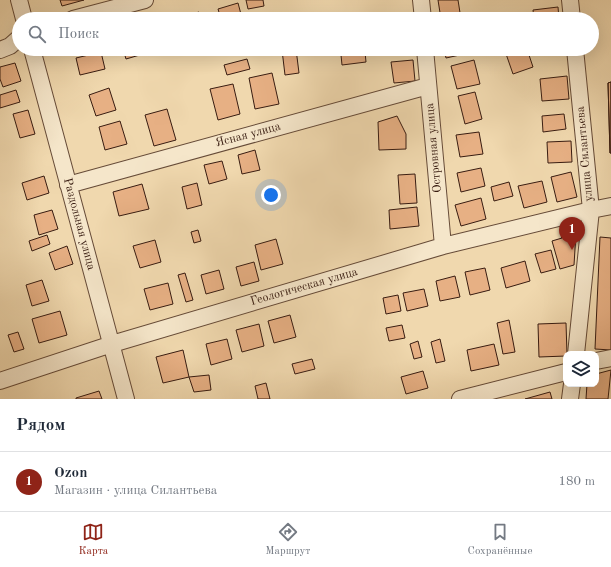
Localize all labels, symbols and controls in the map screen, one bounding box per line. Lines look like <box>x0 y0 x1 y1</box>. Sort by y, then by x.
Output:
search box <box>12 12 599 56</box>
icon: search <box>26 23 48 45</box>
text: Поиск <box>58 27 99 42</box>
street label: Островная улица <box>424 103 444 193</box>
street label: улица Силантьева <box>575 106 595 202</box>
street label: Ясная улица <box>214 121 282 149</box>
street label: Раздольная улица <box>61 177 97 271</box>
your location <box>261 185 281 205</box>
pin: 1 <box>559 217 585 250</box>
street label: Геологическая улица <box>249 266 359 308</box>
map controls <box>563 351 599 387</box>
button: layers <box>563 351 599 387</box>
text: Рядом <box>16 417 65 434</box>
text: Ozon <box>54 466 87 481</box>
text: 1 <box>25 475 33 488</box>
text: 180 m <box>558 475 595 488</box>
text: Магазин · улица Силантьева <box>54 484 217 497</box>
tab: Карта <box>79 521 108 559</box>
tab: Маршрут <box>265 521 311 559</box>
tab: Сохранённые <box>468 521 532 559</box>

